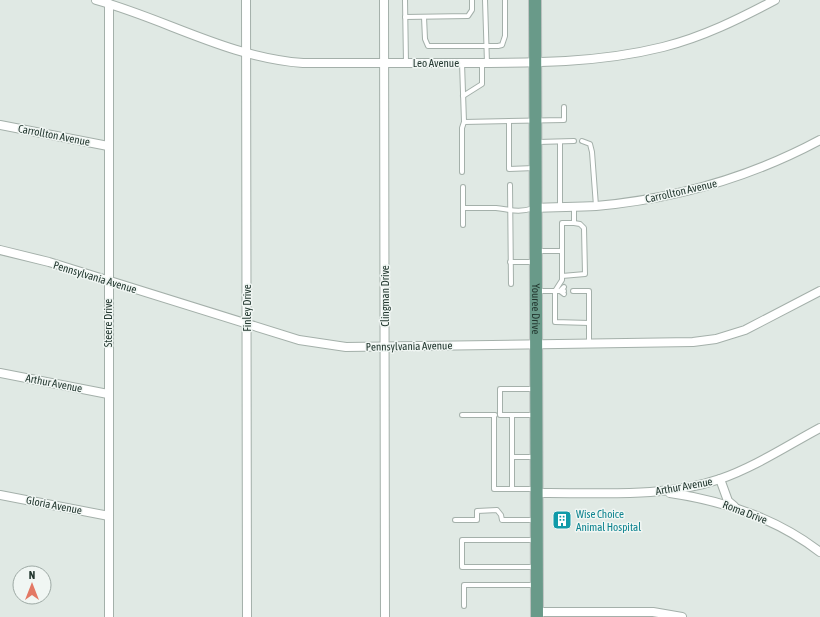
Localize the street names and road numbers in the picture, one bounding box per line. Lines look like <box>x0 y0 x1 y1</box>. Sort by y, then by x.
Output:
street label: Leo Avenue <box>413 57 459 69</box>
street label: Carrollton Avenue <box>17 122 91 148</box>
street label: Carrollton Avenue <box>644 177 718 205</box>
street label: Pennsylvania Avenue <box>52 259 138 295</box>
street label: Clingman Drive <box>379 265 391 327</box>
street label: Finley Drive <box>241 284 253 332</box>
street label: Youree Drive <box>530 284 542 334</box>
street label: Steere Drive <box>102 299 114 347</box>
street label: Pennsylvania Avenue <box>366 339 452 353</box>
street label: Arthur Avenue <box>25 372 83 394</box>
street label: Arthur Avenue <box>655 475 713 497</box>
street label: Gloria Avenue <box>25 494 83 516</box>
street label: Roma Drive <box>721 498 769 526</box>

